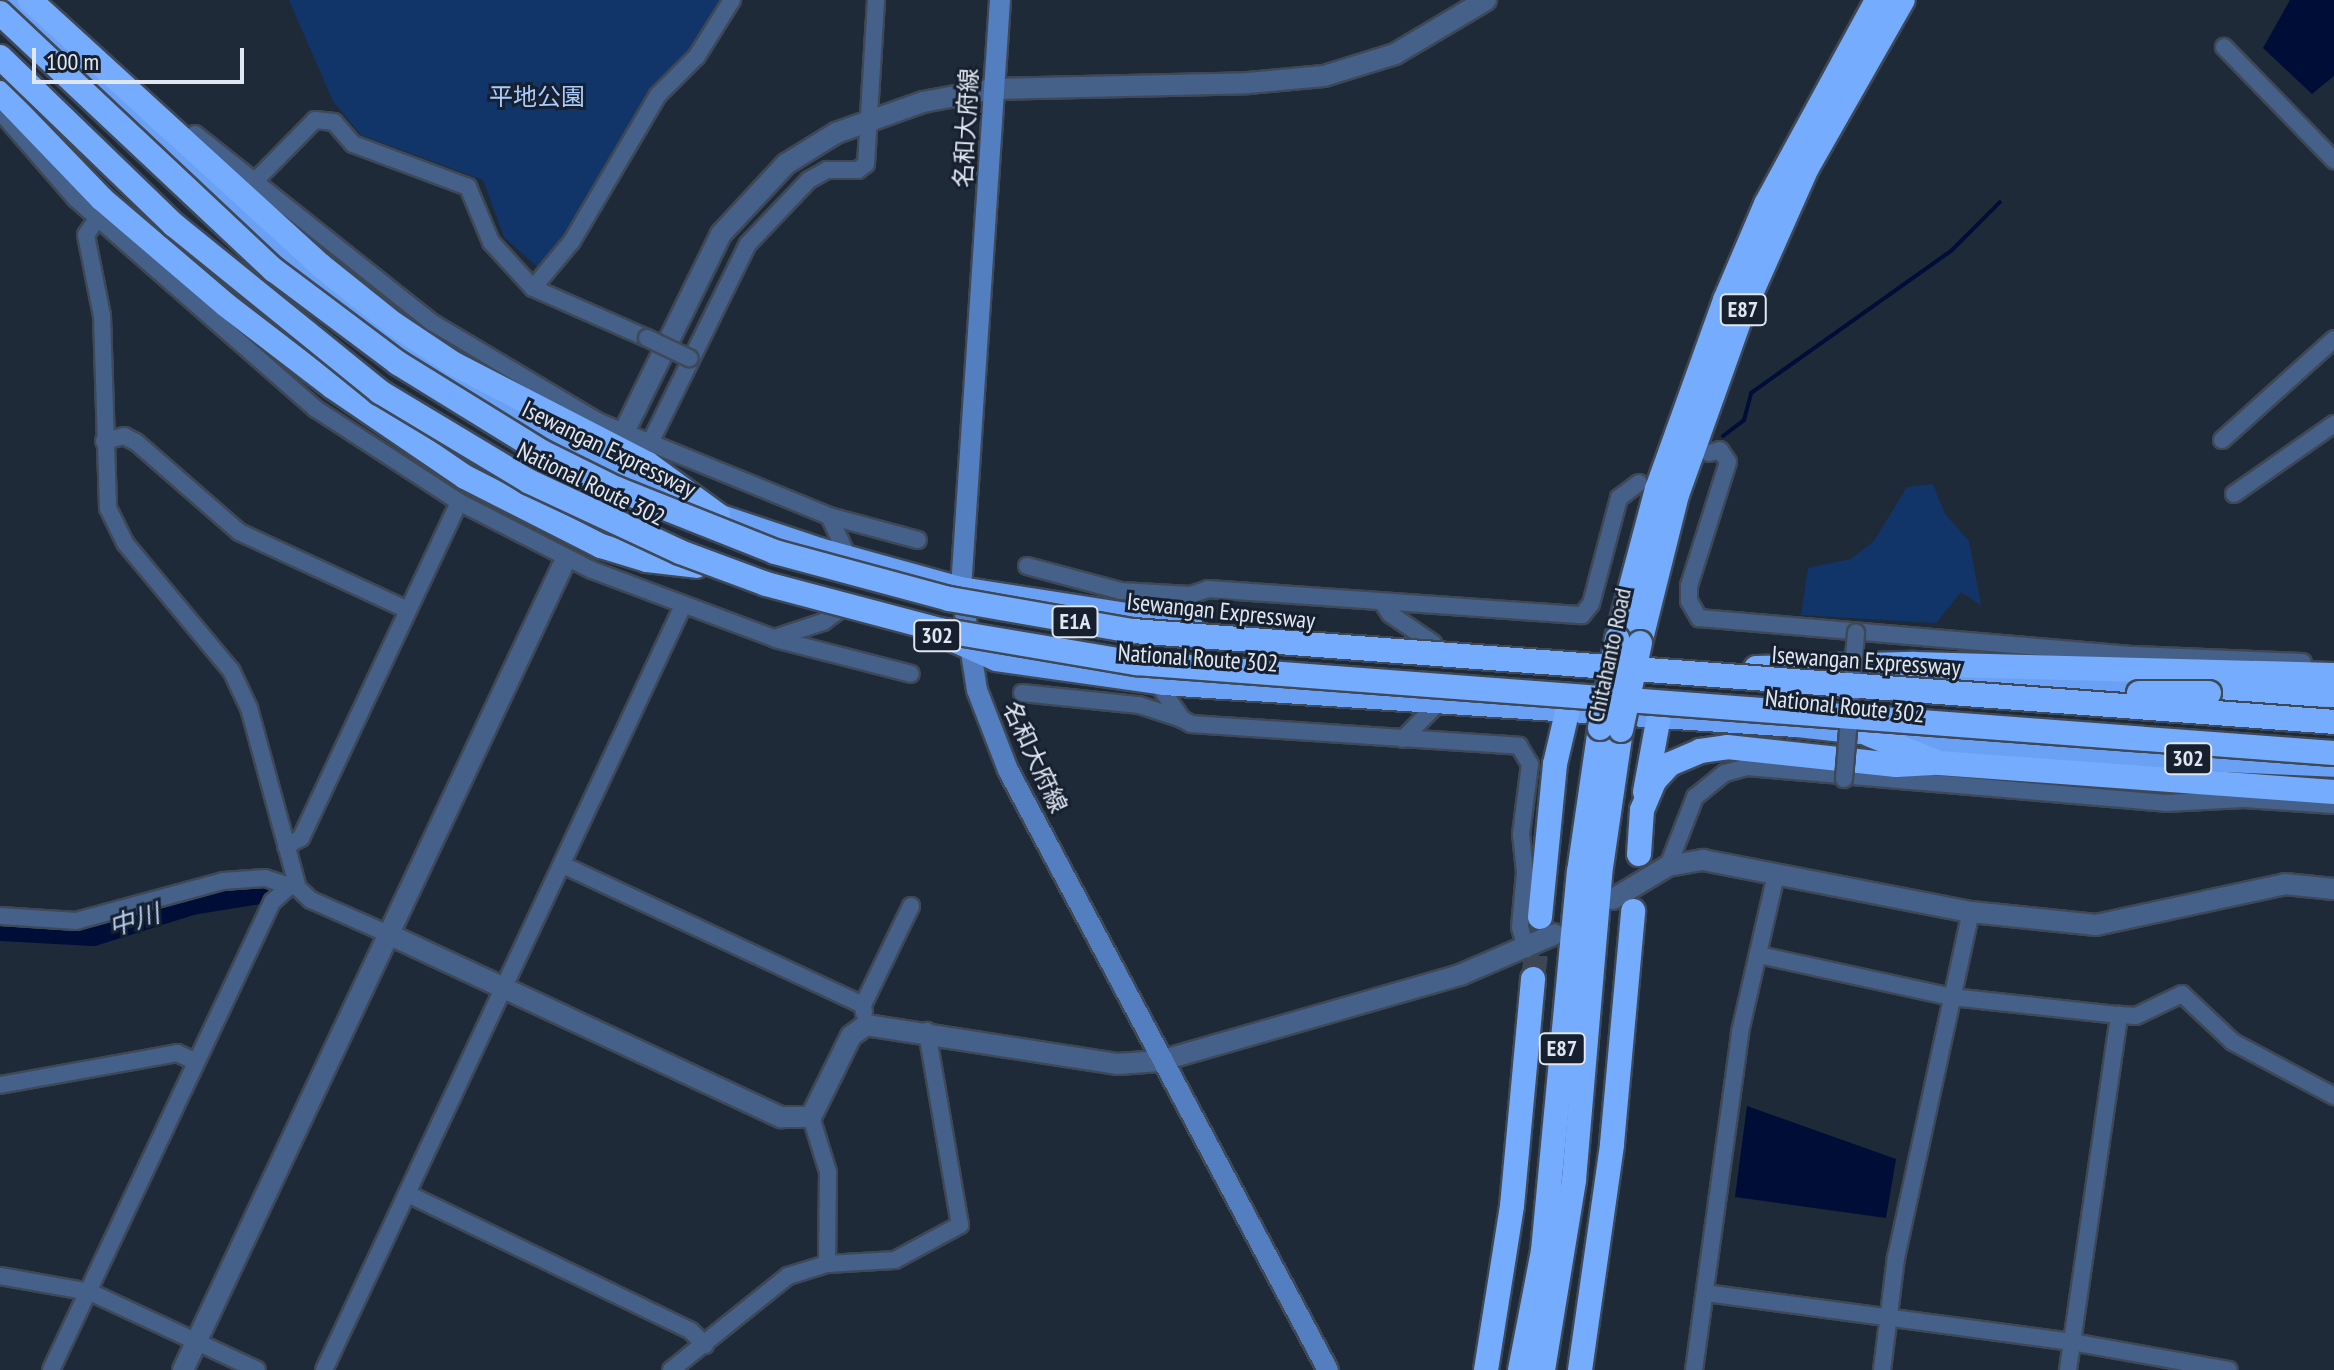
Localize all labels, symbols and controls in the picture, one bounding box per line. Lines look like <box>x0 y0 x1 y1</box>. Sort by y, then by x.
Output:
scale bar <box>36 32 248 82</box>
text: 100 m <box>46 46 99 77</box>
street label: 名和大府線 <box>948 67 984 189</box>
park label: 平地公園 <box>489 83 585 111</box>
road number: E87 <box>1719 292 1767 328</box>
street label: Isewangan Expressway <box>518 395 700 503</box>
street label: National Route 302 <box>512 436 670 532</box>
street label: Chitahanto Road <box>1581 585 1637 725</box>
street label: Isewangan Expressway <box>1125 587 1317 635</box>
road number: E1A <box>1051 604 1099 640</box>
road number: 302 <box>913 618 961 654</box>
street label: National Route 302 <box>1117 638 1279 678</box>
street label: Isewangan Expressway <box>1771 640 1961 682</box>
street label: National Route 302 <box>1764 683 1926 729</box>
street label: 名和大府線 <box>997 697 1073 817</box>
road number: 302 <box>2164 741 2212 777</box>
water label: 中川 <box>105 897 163 943</box>
road number: E87 <box>1538 1031 1586 1067</box>

